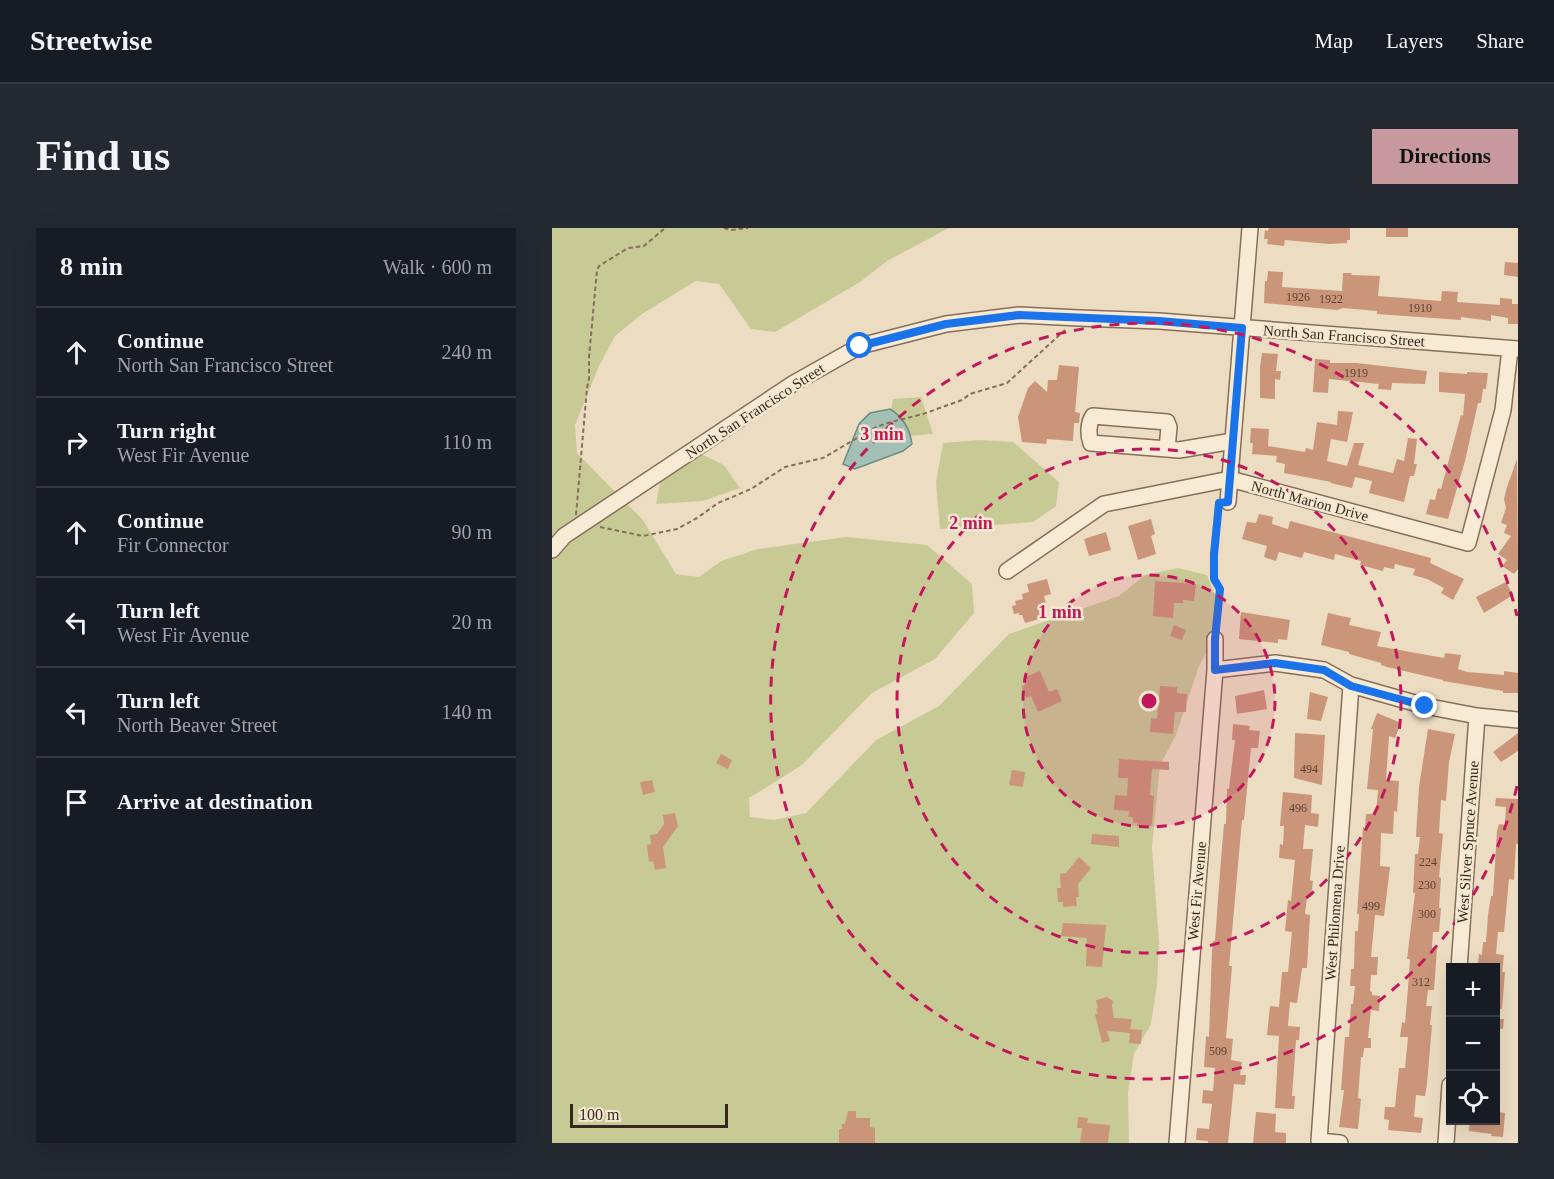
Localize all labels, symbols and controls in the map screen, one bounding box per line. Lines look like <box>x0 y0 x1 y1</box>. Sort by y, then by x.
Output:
text: Streetwise <box>30 25 152 56</box>
text: Map <box>1315 29 1353 53</box>
text: Layers <box>1386 29 1443 53</box>
text: Share <box>1476 29 1524 53</box>
button: Directions <box>1372 129 1518 184</box>
text: Find us <box>36 133 170 179</box>
text: 8 min <box>60 252 123 281</box>
text: Walk · 600 m <box>383 256 492 278</box>
house number: 1926 <box>1286 290 1310 304</box>
house number: 1922 <box>1319 292 1343 306</box>
house number: 1910 <box>1408 301 1432 315</box>
street label: North San Francisco Street <box>1263 322 1426 350</box>
text: Continue <box>117 328 204 353</box>
route start <box>846 332 872 358</box>
icon: ahead <box>60 336 93 369</box>
text: 240 m <box>441 341 492 363</box>
text: North San Francisco Street <box>117 354 333 376</box>
street label: North San Francisco Street <box>683 360 828 462</box>
house number: 1919 <box>1344 366 1368 380</box>
text: Turn right <box>117 418 216 443</box>
text: 3 min <box>860 424 904 444</box>
icon: right <box>60 426 93 459</box>
text: 110 m <box>442 431 492 453</box>
text: West Fir Avenue <box>117 444 249 466</box>
street label: North Marion Drive <box>1250 478 1371 524</box>
text: Continue <box>117 508 204 533</box>
text: 2 min <box>949 513 993 533</box>
icon: ahead <box>60 516 93 549</box>
text: 90 m <box>451 521 492 543</box>
text: Fir Connector <box>117 534 229 556</box>
text: Turn left <box>117 598 200 623</box>
text: 1 min <box>1038 602 1082 622</box>
icon: left <box>60 606 93 639</box>
text: 20 m <box>451 611 492 633</box>
text: West Fir Avenue <box>117 624 249 646</box>
text: Turn left <box>117 688 200 713</box>
centre of rings <box>1139 691 1159 711</box>
route end <box>1411 692 1437 718</box>
icon: left <box>60 696 93 729</box>
text: 140 m <box>441 701 492 723</box>
text: North Beaver Street <box>117 714 277 736</box>
street label: West Silver Spruce Avenue <box>1454 760 1482 924</box>
house number: 494 <box>1300 762 1318 776</box>
icon: arrive <box>60 786 93 819</box>
text: Arrive at destination <box>117 789 313 814</box>
house number: 496 <box>1289 801 1307 815</box>
street label: West Fir Avenue <box>1185 840 1209 941</box>
street label: West Philomena Drive <box>1322 845 1348 981</box>
house number: 224 <box>1419 855 1437 869</box>
house number: 230 <box>1418 878 1436 892</box>
house number: 499 <box>1362 899 1380 913</box>
house number: 300 <box>1418 907 1436 921</box>
map controls <box>1446 963 1500 1125</box>
button: + <box>1446 963 1500 1017</box>
house number: 312 <box>1412 975 1430 989</box>
button: − <box>1446 1017 1500 1071</box>
house number: 509 <box>1209 1044 1227 1058</box>
button: locate <box>1446 1071 1500 1125</box>
scale bar <box>570 1101 728 1128</box>
text: 100 m <box>579 1106 619 1123</box>

